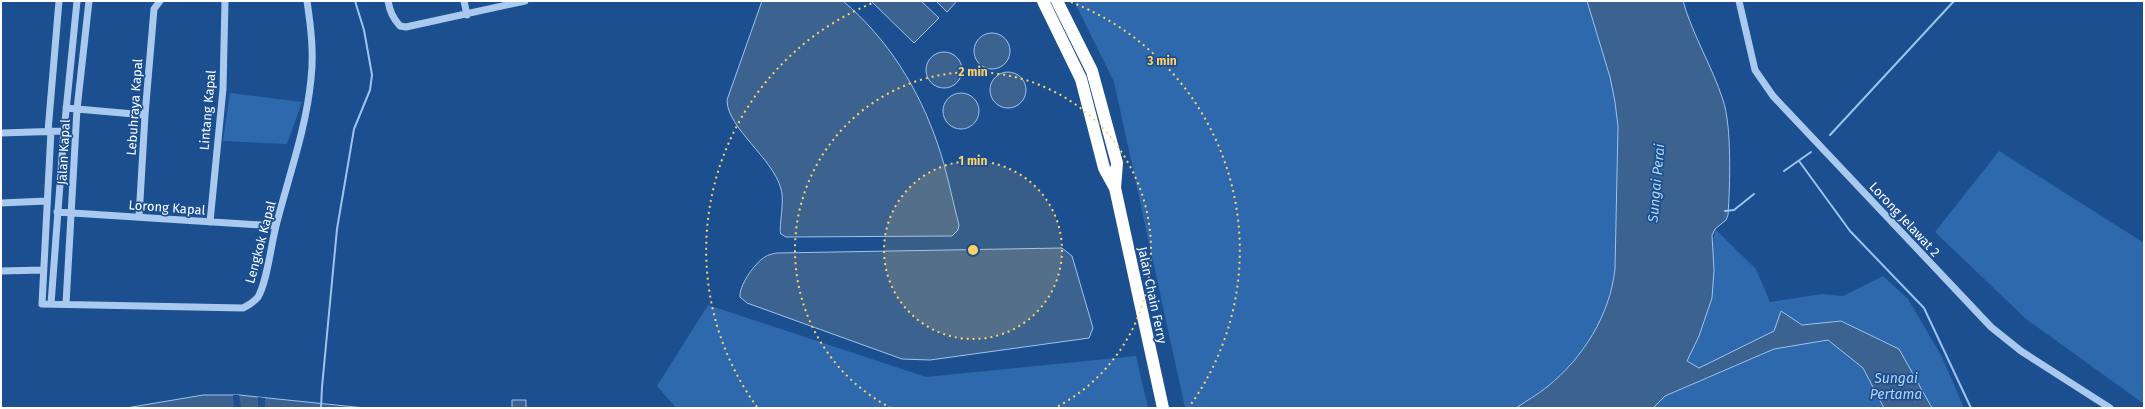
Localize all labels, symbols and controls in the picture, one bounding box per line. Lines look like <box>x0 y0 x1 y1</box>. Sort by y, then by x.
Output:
text: 3 min <box>1146 54 1177 68</box>
street label: Lebuhraya Kapal <box>124 58 145 156</box>
text: 2 min <box>958 65 988 79</box>
street label: Lintang Kapal <box>197 69 218 151</box>
street label: Jalan Kapal <box>54 119 73 185</box>
water label: Sungai Perai <box>1644 143 1668 224</box>
text: 1 min <box>959 154 987 168</box>
street label: Lorong Jelawat 2 <box>1866 179 1943 260</box>
street label: Lorong Kapal <box>128 197 206 218</box>
street label: Lengkok Kapal <box>242 199 279 285</box>
centre of rings <box>966 243 980 257</box>
street label: Jalan Chain Ferry <box>1135 245 1170 346</box>
water label: Sungai Pertama <box>1870 370 1922 403</box>

